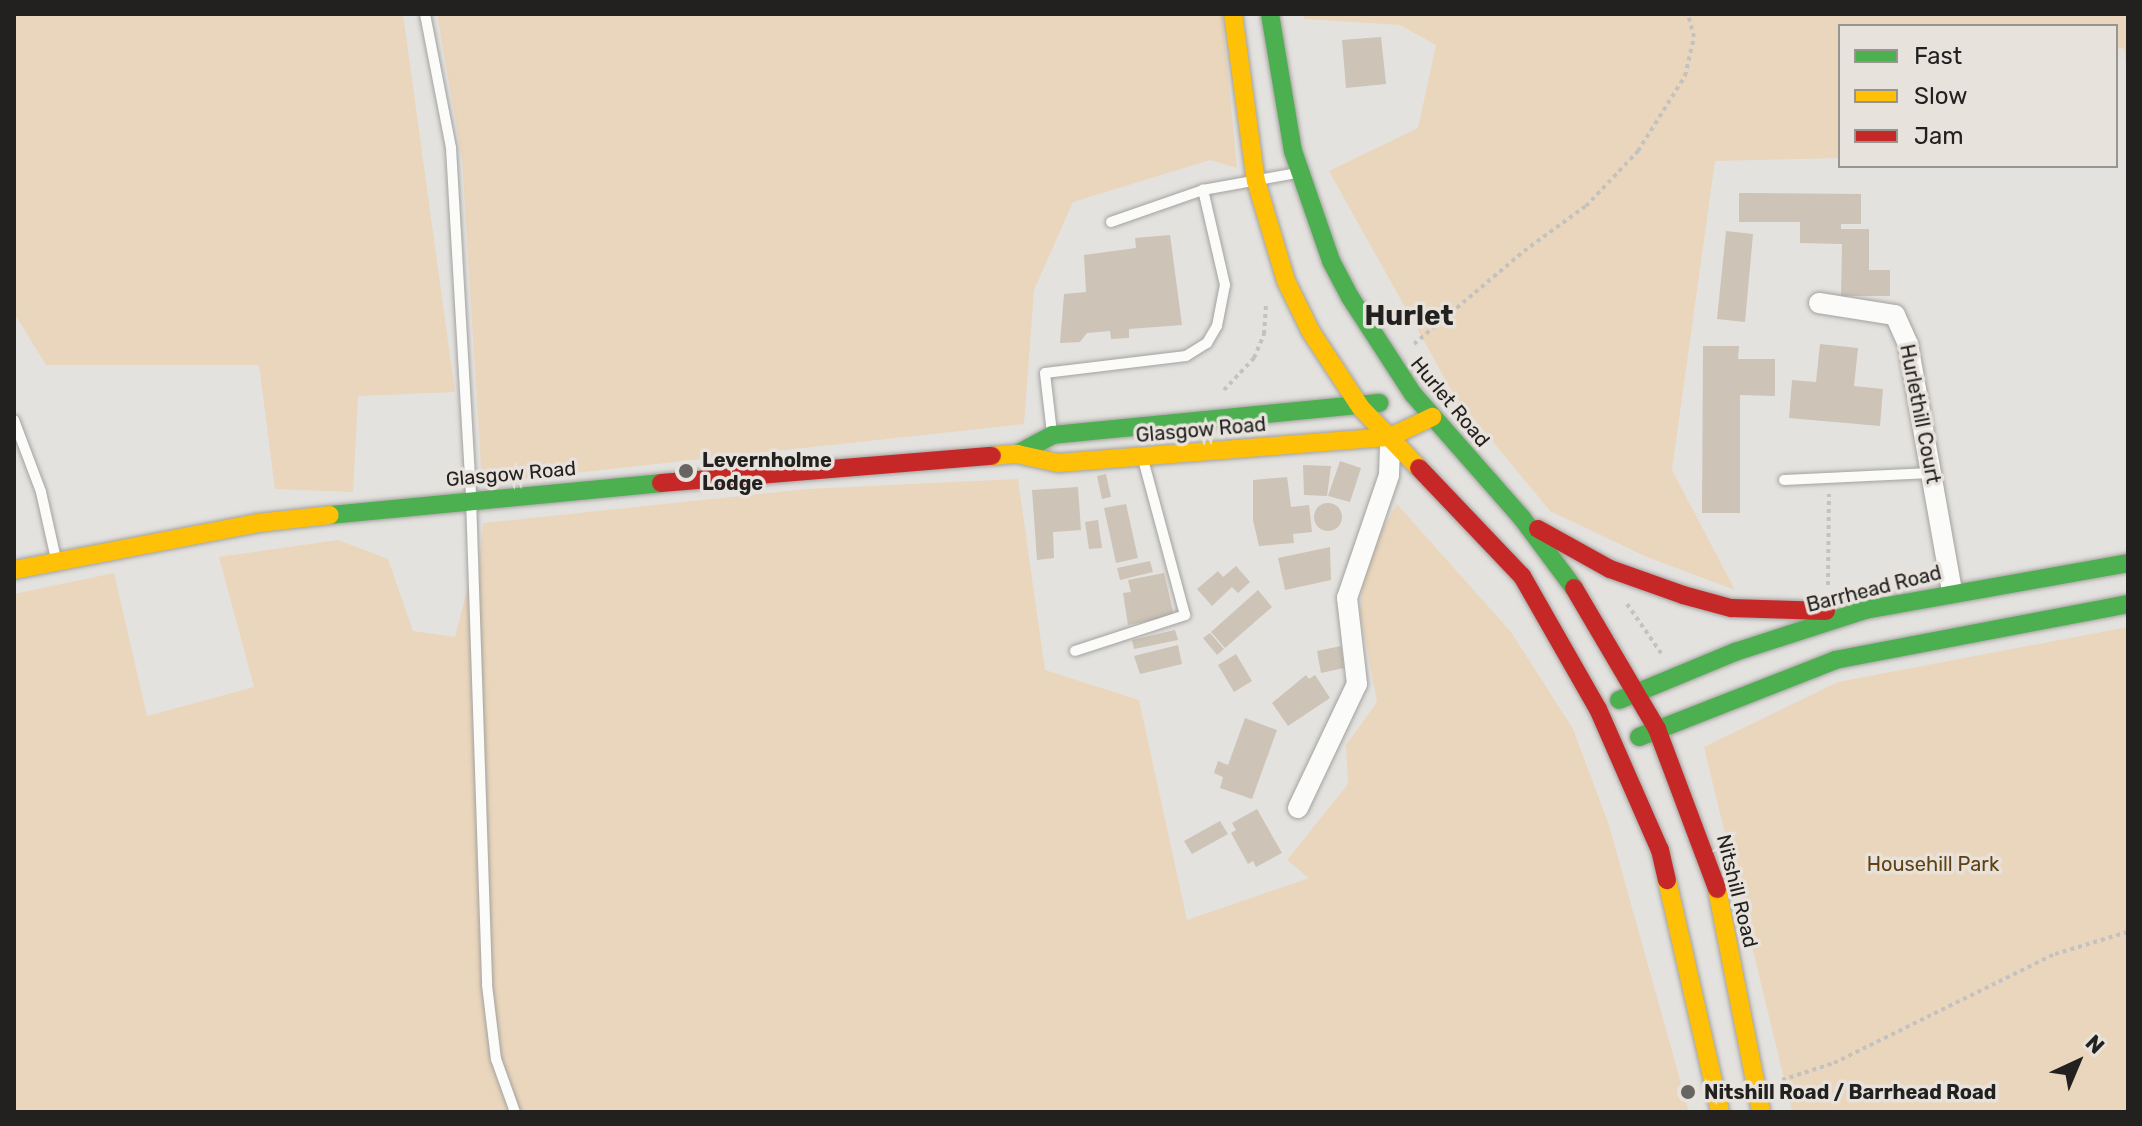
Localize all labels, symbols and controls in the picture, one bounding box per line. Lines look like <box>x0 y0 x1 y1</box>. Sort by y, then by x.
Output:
legend <box>1838 24 2118 168</box>
text: Fast <box>1914 42 1962 70</box>
text: Slow <box>1914 82 1967 110</box>
text: Jam <box>1914 122 1964 150</box>
district label: Hurlet <box>1364 299 1454 333</box>
street label: Hurlethill Court <box>1895 342 1945 486</box>
street label: Hurlet Road <box>1405 352 1495 452</box>
street label: Glasgow Road <box>1135 412 1267 448</box>
place label: Levernholme Lodge <box>702 448 832 495</box>
street label: Glasgow Road <box>445 456 577 492</box>
marker: Levernholme Lodge <box>677 462 695 480</box>
street label: Barrhead Road <box>1804 561 1944 617</box>
street label: Nitshill Road <box>1711 832 1763 950</box>
park label: Househill Park <box>1867 852 1999 876</box>
north arrow <box>2038 1022 2118 1102</box>
text: N <box>2080 1029 2110 1060</box>
place label: Nitshill Road / Barrhead Road <box>1704 1080 1996 1104</box>
marker: Nitshill Road / Barrhead Road <box>1679 1083 1697 1101</box>

